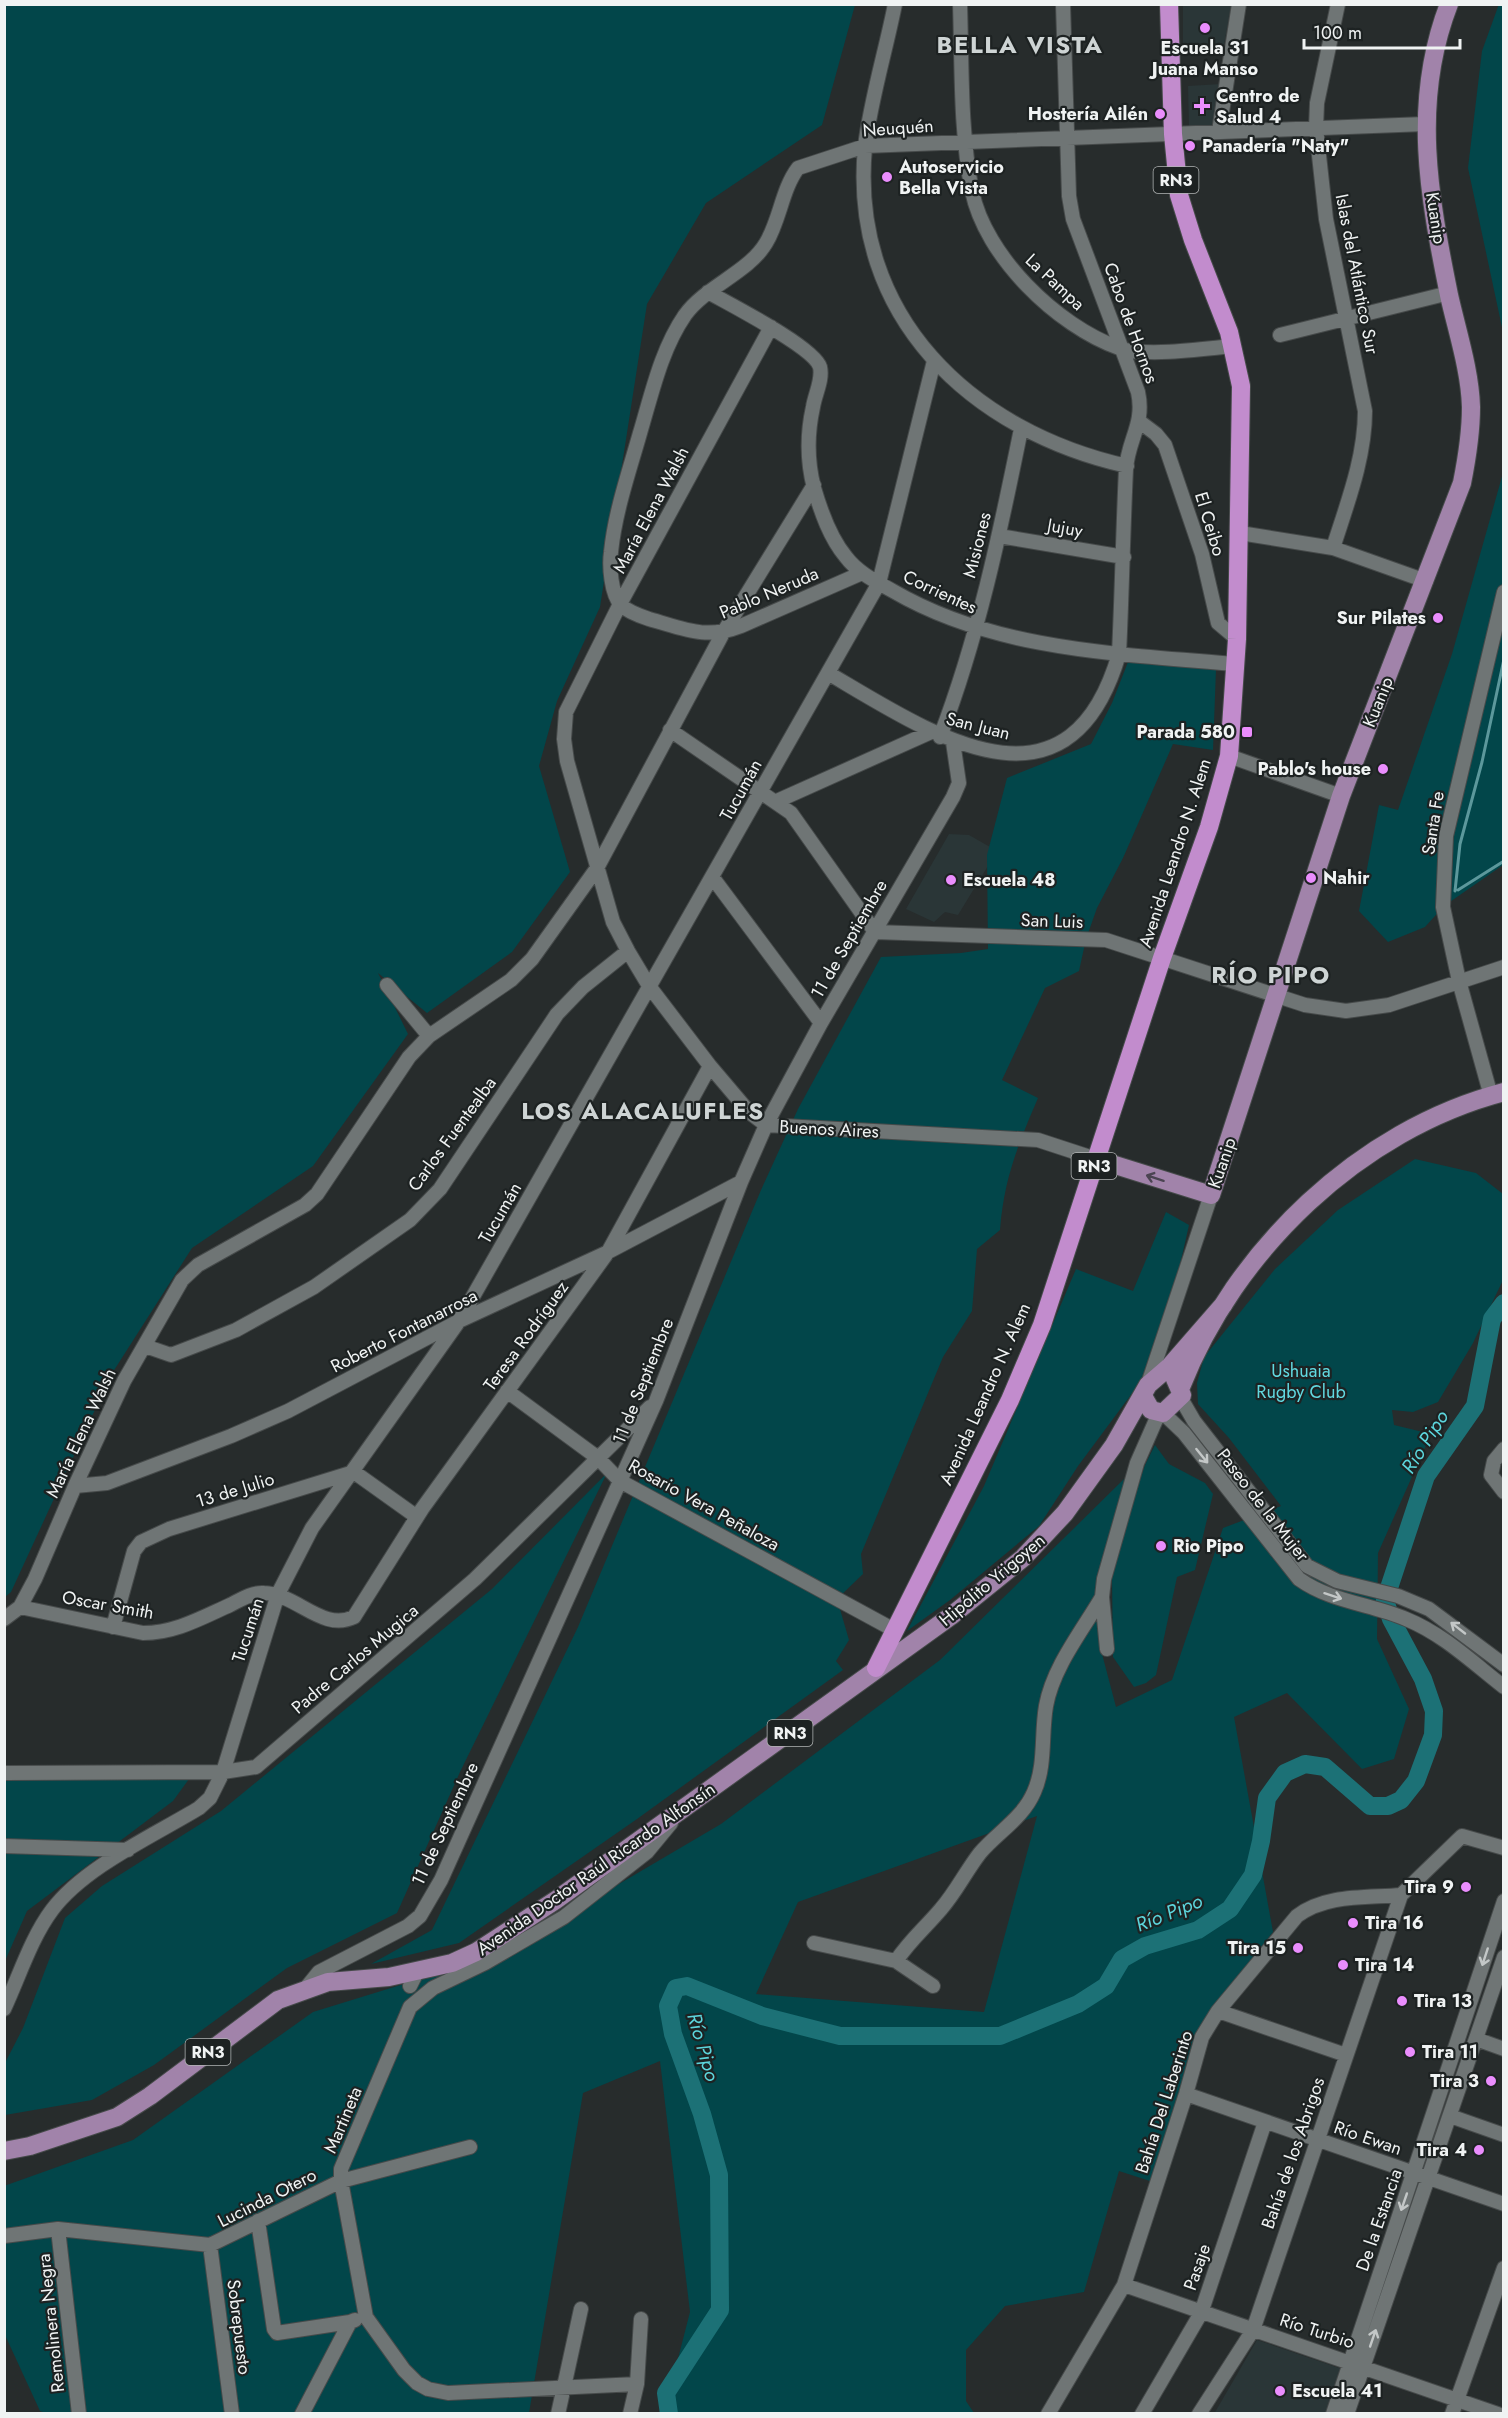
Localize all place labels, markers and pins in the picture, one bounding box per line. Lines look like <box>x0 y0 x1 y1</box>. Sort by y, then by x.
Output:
marker: Escuela 31 Juana Manso <box>1198 21 1212 35</box>
place label: Escuela 31 Juana Manso <box>1149 35 1259 82</box>
place label: Centro de Salud 4 <box>1216 83 1300 130</box>
marker: Centro de Salud 4 <box>1193 97 1211 115</box>
place label: Hostería Ailén <box>1028 101 1148 127</box>
marker: Hostería Ailén <box>1153 107 1167 121</box>
place label: Panadería "Naty" <box>1202 133 1349 159</box>
marker: Panadería "Naty" <box>1183 139 1197 153</box>
place label: Autoservicio Bella Vista <box>898 154 1004 201</box>
marker: Autoservicio Bella Vista <box>880 170 894 184</box>
place label: Sur Pilates <box>1337 605 1426 631</box>
marker: Sur Pilates <box>1431 611 1445 625</box>
place label: Parada 580 <box>1137 719 1235 745</box>
marker: Parada 580 <box>1240 725 1254 739</box>
place label: Pablo's house <box>1258 756 1371 782</box>
marker: Pablo's house <box>1376 762 1390 776</box>
place label: Nahir <box>1323 865 1370 891</box>
place label: Escuela 48 <box>963 867 1055 893</box>
marker: Nahir <box>1304 871 1318 885</box>
marker: Escuela 48 <box>944 873 958 887</box>
place label: Rio Pipo <box>1173 1533 1244 1559</box>
marker: Rio Pipo <box>1154 1539 1168 1553</box>
place label: Tira 9 <box>1404 1874 1454 1900</box>
marker: Tira 9 <box>1459 1880 1473 1894</box>
place label: Tira 16 <box>1365 1910 1424 1936</box>
marker: Tira 16 <box>1346 1916 1360 1930</box>
place label: Tira 15 <box>1228 1935 1286 1961</box>
marker: Tira 15 <box>1291 1941 1305 1955</box>
place label: Tira 14 <box>1355 1952 1414 1978</box>
marker: Tira 14 <box>1336 1958 1350 1972</box>
place label: Tira 13 <box>1414 1988 1472 2014</box>
marker: Tira 13 <box>1395 1994 1409 2008</box>
place label: Tira 11 <box>1422 2039 1478 2065</box>
marker: Tira 11 <box>1403 2045 1417 2059</box>
place label: Tira 3 <box>1430 2068 1479 2094</box>
marker: Tira 3 <box>1484 2074 1498 2088</box>
place label: Tira 4 <box>1417 2137 1467 2163</box>
marker: Tira 4 <box>1472 2143 1486 2157</box>
place label: Escuela 41 <box>1292 2378 1382 2404</box>
marker: Escuela 41 <box>1273 2384 1287 2398</box>

